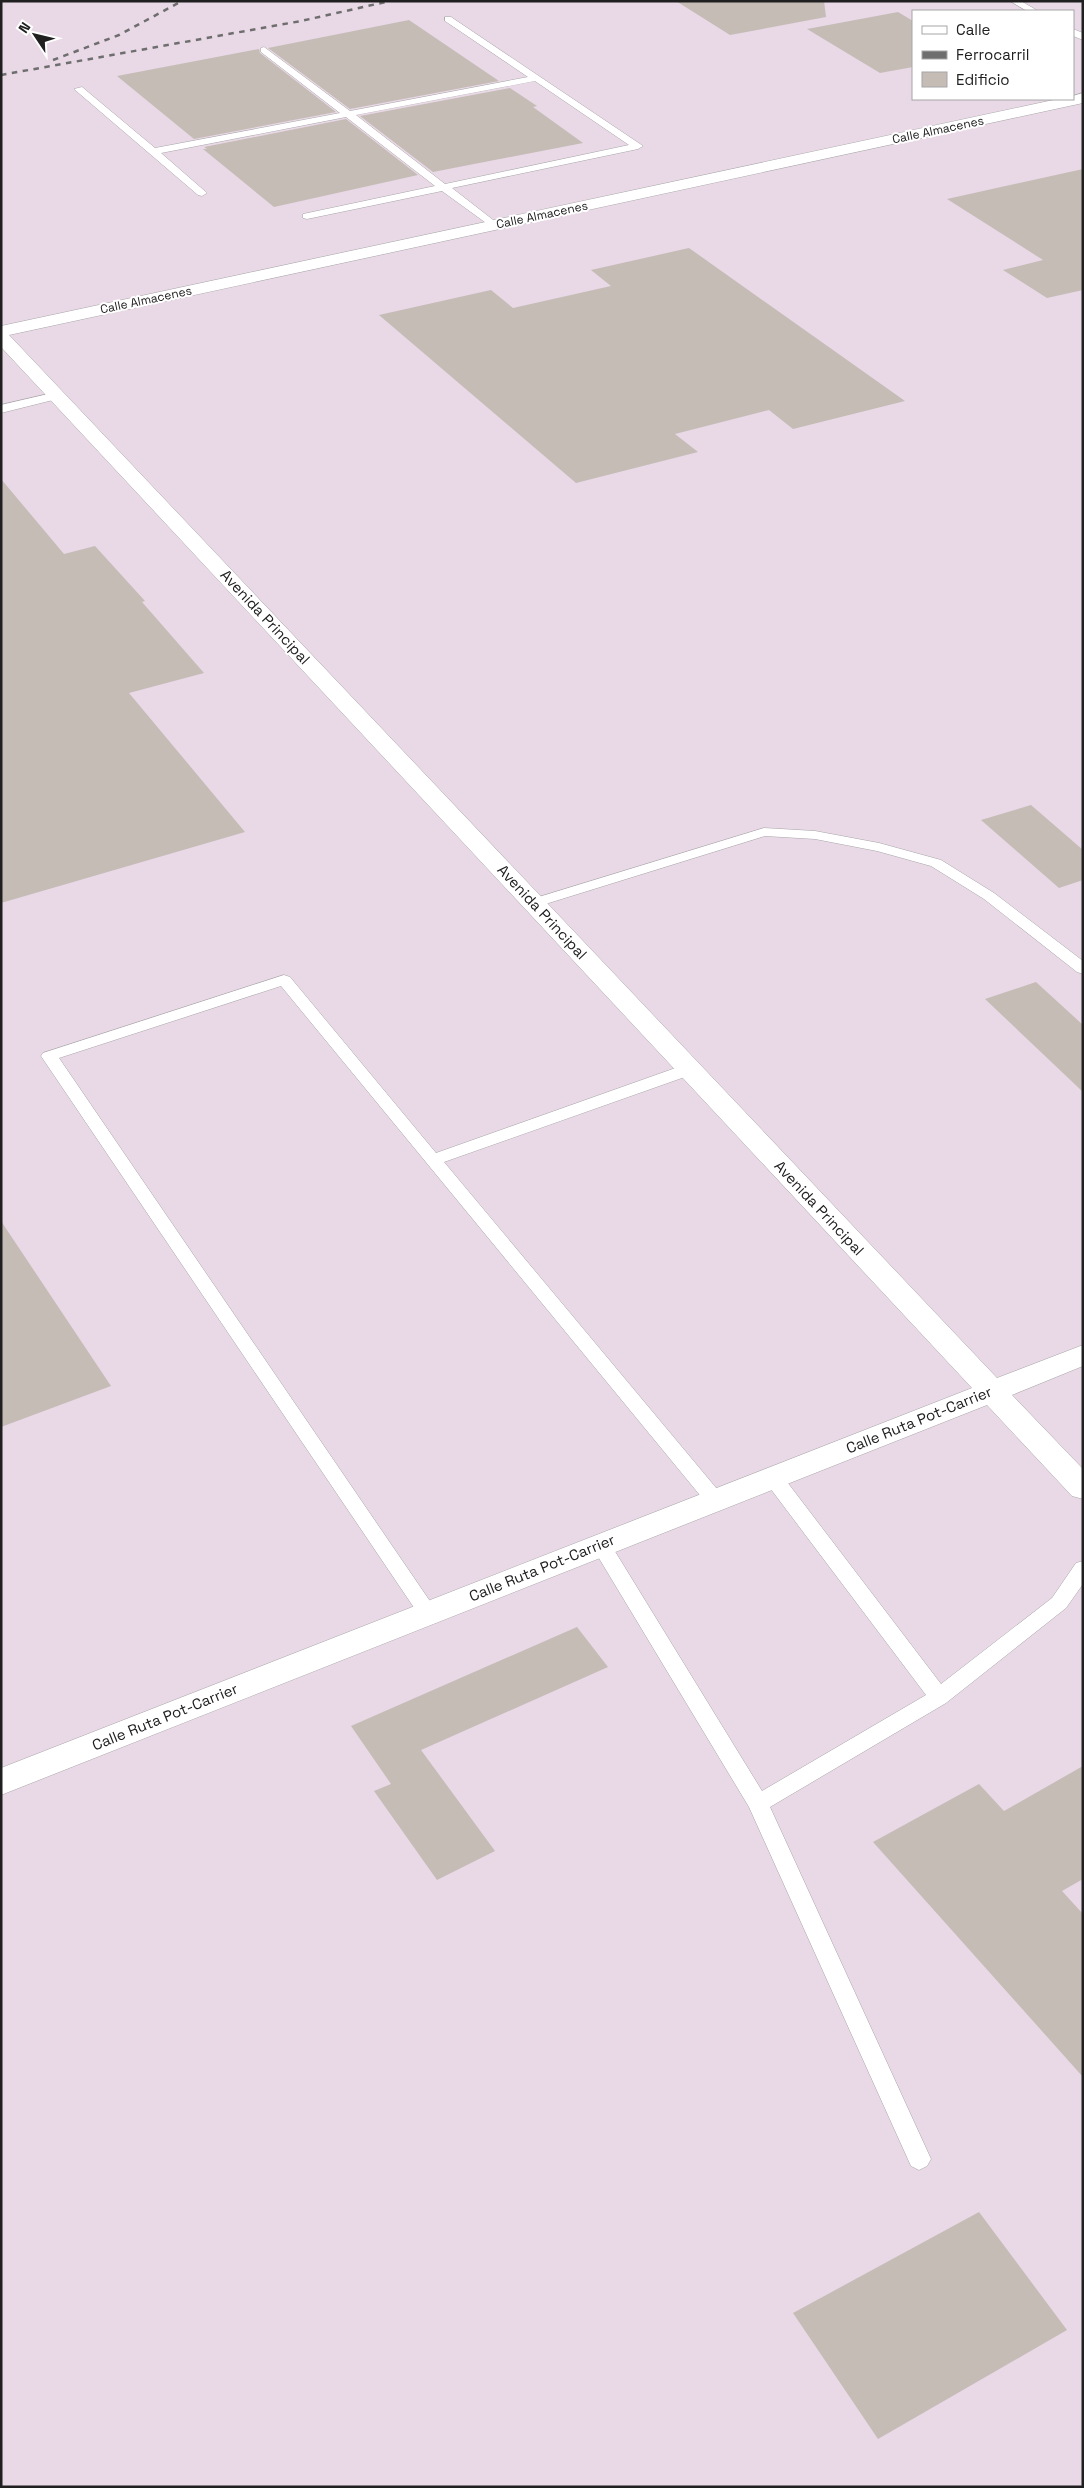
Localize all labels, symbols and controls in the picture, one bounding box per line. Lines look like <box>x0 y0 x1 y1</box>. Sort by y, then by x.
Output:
north arrow <box>10 10 60 60</box>
legend <box>912 10 1074 100</box>
text: N <box>14 19 34 37</box>
text: Calle <box>956 20 991 39</box>
text: Ferrocarril <box>956 45 1029 64</box>
text: Edificio <box>956 70 1010 89</box>
street label: Calle Almacenes <box>891 112 985 148</box>
street label: Calle Almacenes <box>495 197 589 233</box>
street label: Calle Almacenes <box>99 282 193 318</box>
street label: Avenida Principal <box>216 565 314 668</box>
street label: Avenida Principal <box>493 860 591 963</box>
street label: Avenida Principal <box>770 1156 868 1259</box>
street label: Calle Ruta Pot-Carrier <box>843 1382 995 1457</box>
street label: Calle Ruta Pot-Carrier <box>466 1530 618 1605</box>
street label: Calle Ruta Pot-Carrier <box>89 1679 241 1754</box>

